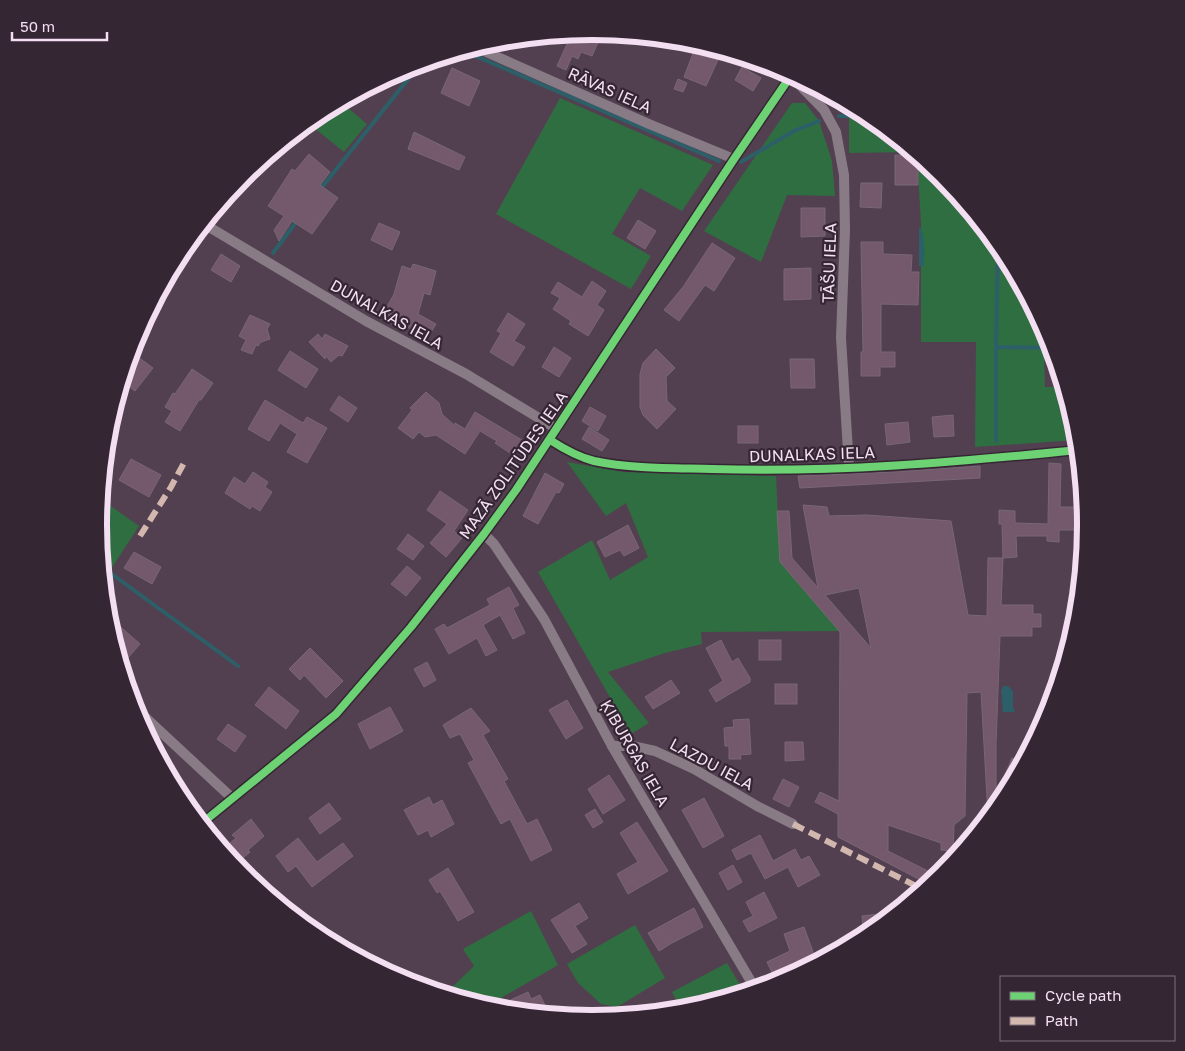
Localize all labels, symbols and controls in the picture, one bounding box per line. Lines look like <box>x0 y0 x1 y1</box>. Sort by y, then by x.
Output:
scale bar <box>12 10 108 42</box>
text: 50 m <box>20 17 55 35</box>
street label: RĀVAS IELA <box>565 63 655 117</box>
street label: TĀŠU IELA <box>818 222 840 303</box>
street label: DUNALKAS IELA <box>327 275 447 353</box>
street label: MAZĀ ZOLITŪDES IELA <box>454 387 572 543</box>
street label: DUNALKAS IELA <box>749 442 876 466</box>
street label: ĶIBURGAS IELA <box>596 696 674 810</box>
street label: LAZDU IELA <box>667 734 758 795</box>
legend <box>1000 976 1175 1041</box>
text: Cycle path <box>1045 986 1121 1004</box>
text: Path <box>1045 1011 1078 1029</box>

